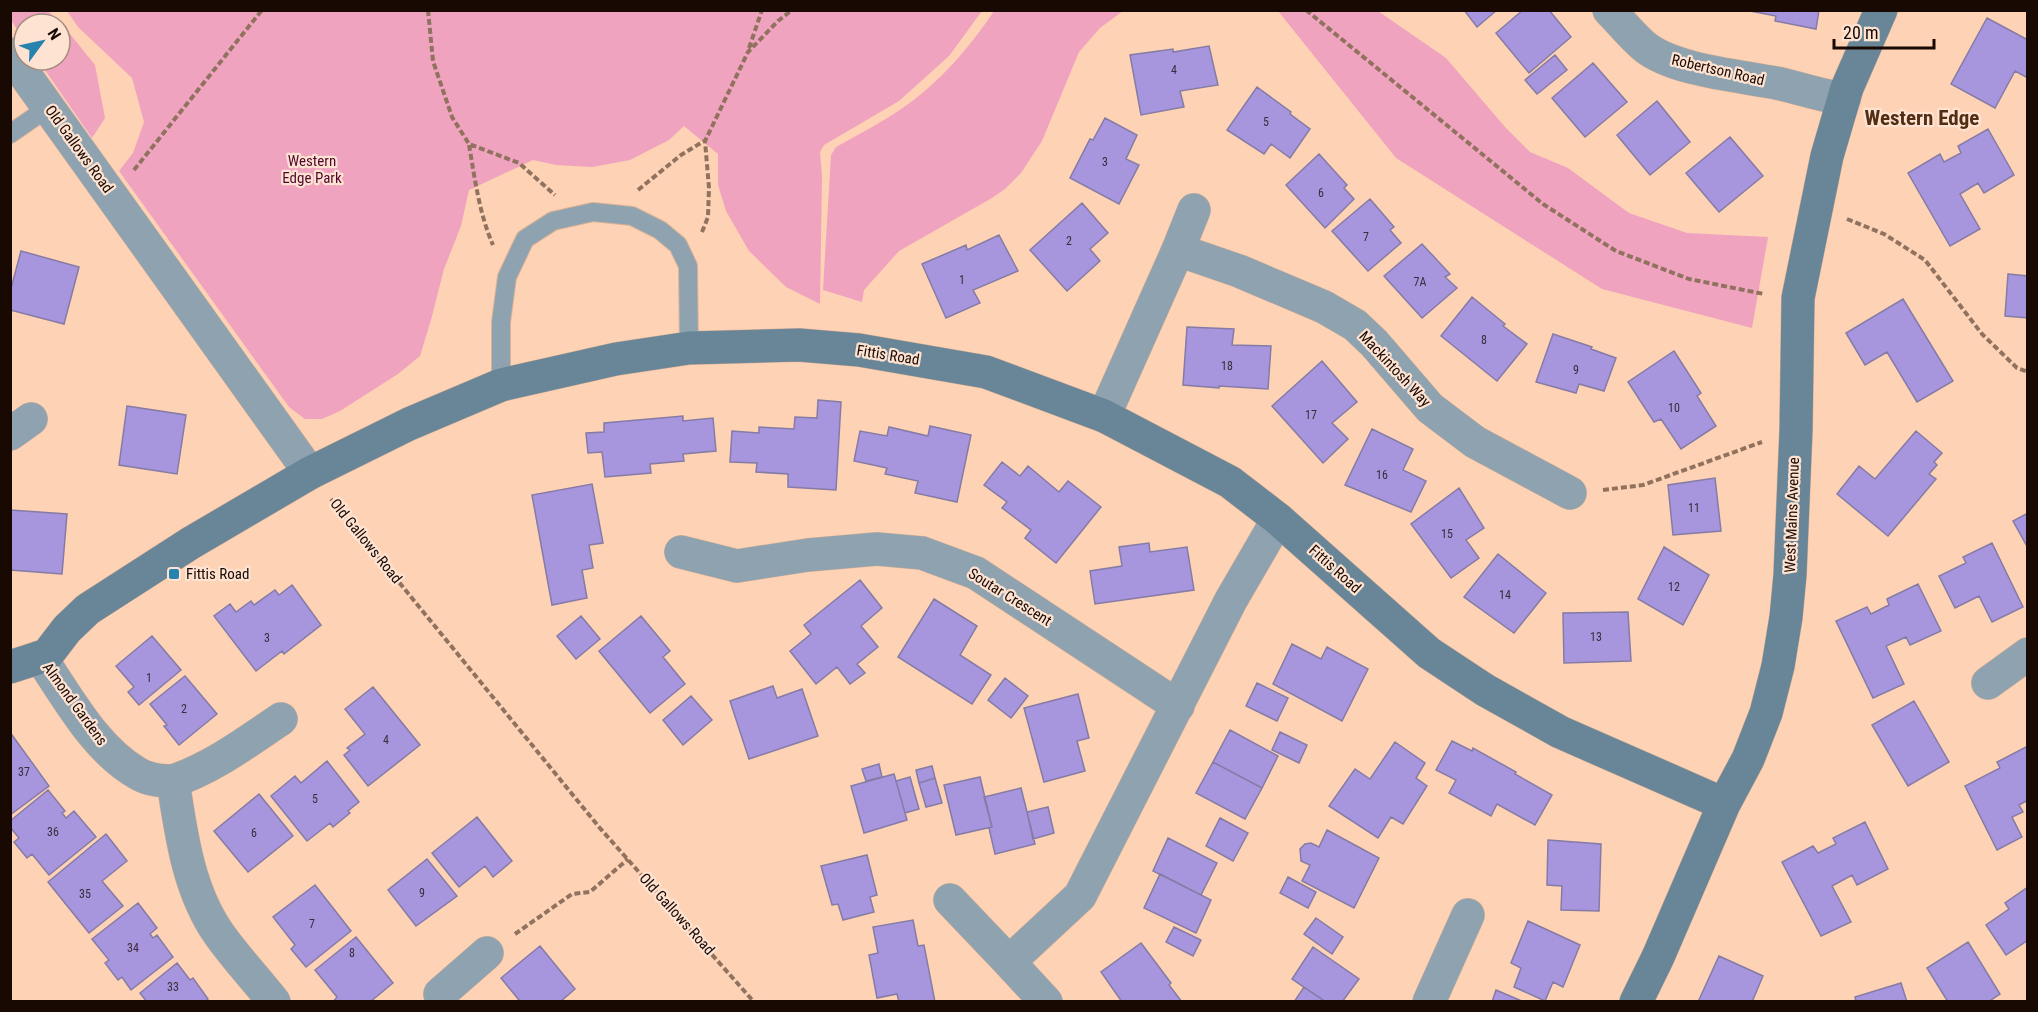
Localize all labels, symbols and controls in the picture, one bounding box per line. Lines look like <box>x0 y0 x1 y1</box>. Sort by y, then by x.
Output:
north arrow <box>12 12 72 72</box>
scale bar <box>1834 12 1934 50</box>
text: 20 m <box>1843 22 1878 43</box>
text: N <box>44 25 65 43</box>
street label: Robertson Road <box>1670 51 1766 89</box>
house number: 4 <box>1171 63 1177 77</box>
street label: Old Gallows Road <box>41 102 117 196</box>
district label: Western Edge <box>1865 106 1979 130</box>
house number: 5 <box>1263 115 1269 129</box>
park label: Western Edge Park <box>282 152 342 187</box>
house number: 3 <box>1102 155 1108 169</box>
house number: 6 <box>1318 186 1324 200</box>
house number: 7 <box>1363 230 1369 244</box>
house number: 2 <box>1066 234 1072 248</box>
house number: 1 <box>959 273 965 287</box>
house number: 7A <box>1414 275 1427 289</box>
street label: Mackintosh Way <box>1355 327 1435 411</box>
house number: 8 <box>1481 333 1487 347</box>
street label: Fittis Road <box>855 341 921 369</box>
house number: 18 <box>1221 359 1233 373</box>
house number: 9 <box>1573 363 1579 377</box>
house number: 10 <box>1668 401 1680 415</box>
house number: 17 <box>1305 408 1317 422</box>
street label: West Mains Avenue <box>1781 457 1803 573</box>
house number: 16 <box>1376 468 1388 482</box>
street label: Old Gallows Road <box>326 495 406 587</box>
house number: 11 <box>1688 501 1700 515</box>
house number: 15 <box>1441 527 1453 541</box>
street label: Fittis Road <box>1305 541 1365 597</box>
street label: Soutar Crescent <box>965 564 1055 630</box>
place label: Fittis Road <box>186 565 249 583</box>
marker: Fittis Road <box>167 567 181 581</box>
house number: 12 <box>1668 580 1680 594</box>
house number: 14 <box>1499 588 1511 602</box>
house number: 13 <box>1590 630 1602 644</box>
house number: 3 <box>264 631 270 645</box>
street label: Almond Gardens <box>39 659 111 749</box>
house number: 1 <box>146 671 152 685</box>
house number: 2 <box>181 702 187 716</box>
house number: 4 <box>383 733 389 747</box>
house number: 37 <box>18 765 30 779</box>
house number: 5 <box>312 792 318 806</box>
house number: 36 <box>47 825 59 839</box>
house number: 6 <box>251 826 257 840</box>
street label: Old Gallows Road <box>636 869 718 959</box>
house number: 9 <box>419 886 425 900</box>
house number: 35 <box>79 887 91 901</box>
house number: 7 <box>309 917 315 931</box>
house number: 34 <box>127 941 139 955</box>
house number: 8 <box>349 946 355 960</box>
house number: 33 <box>167 980 179 994</box>

